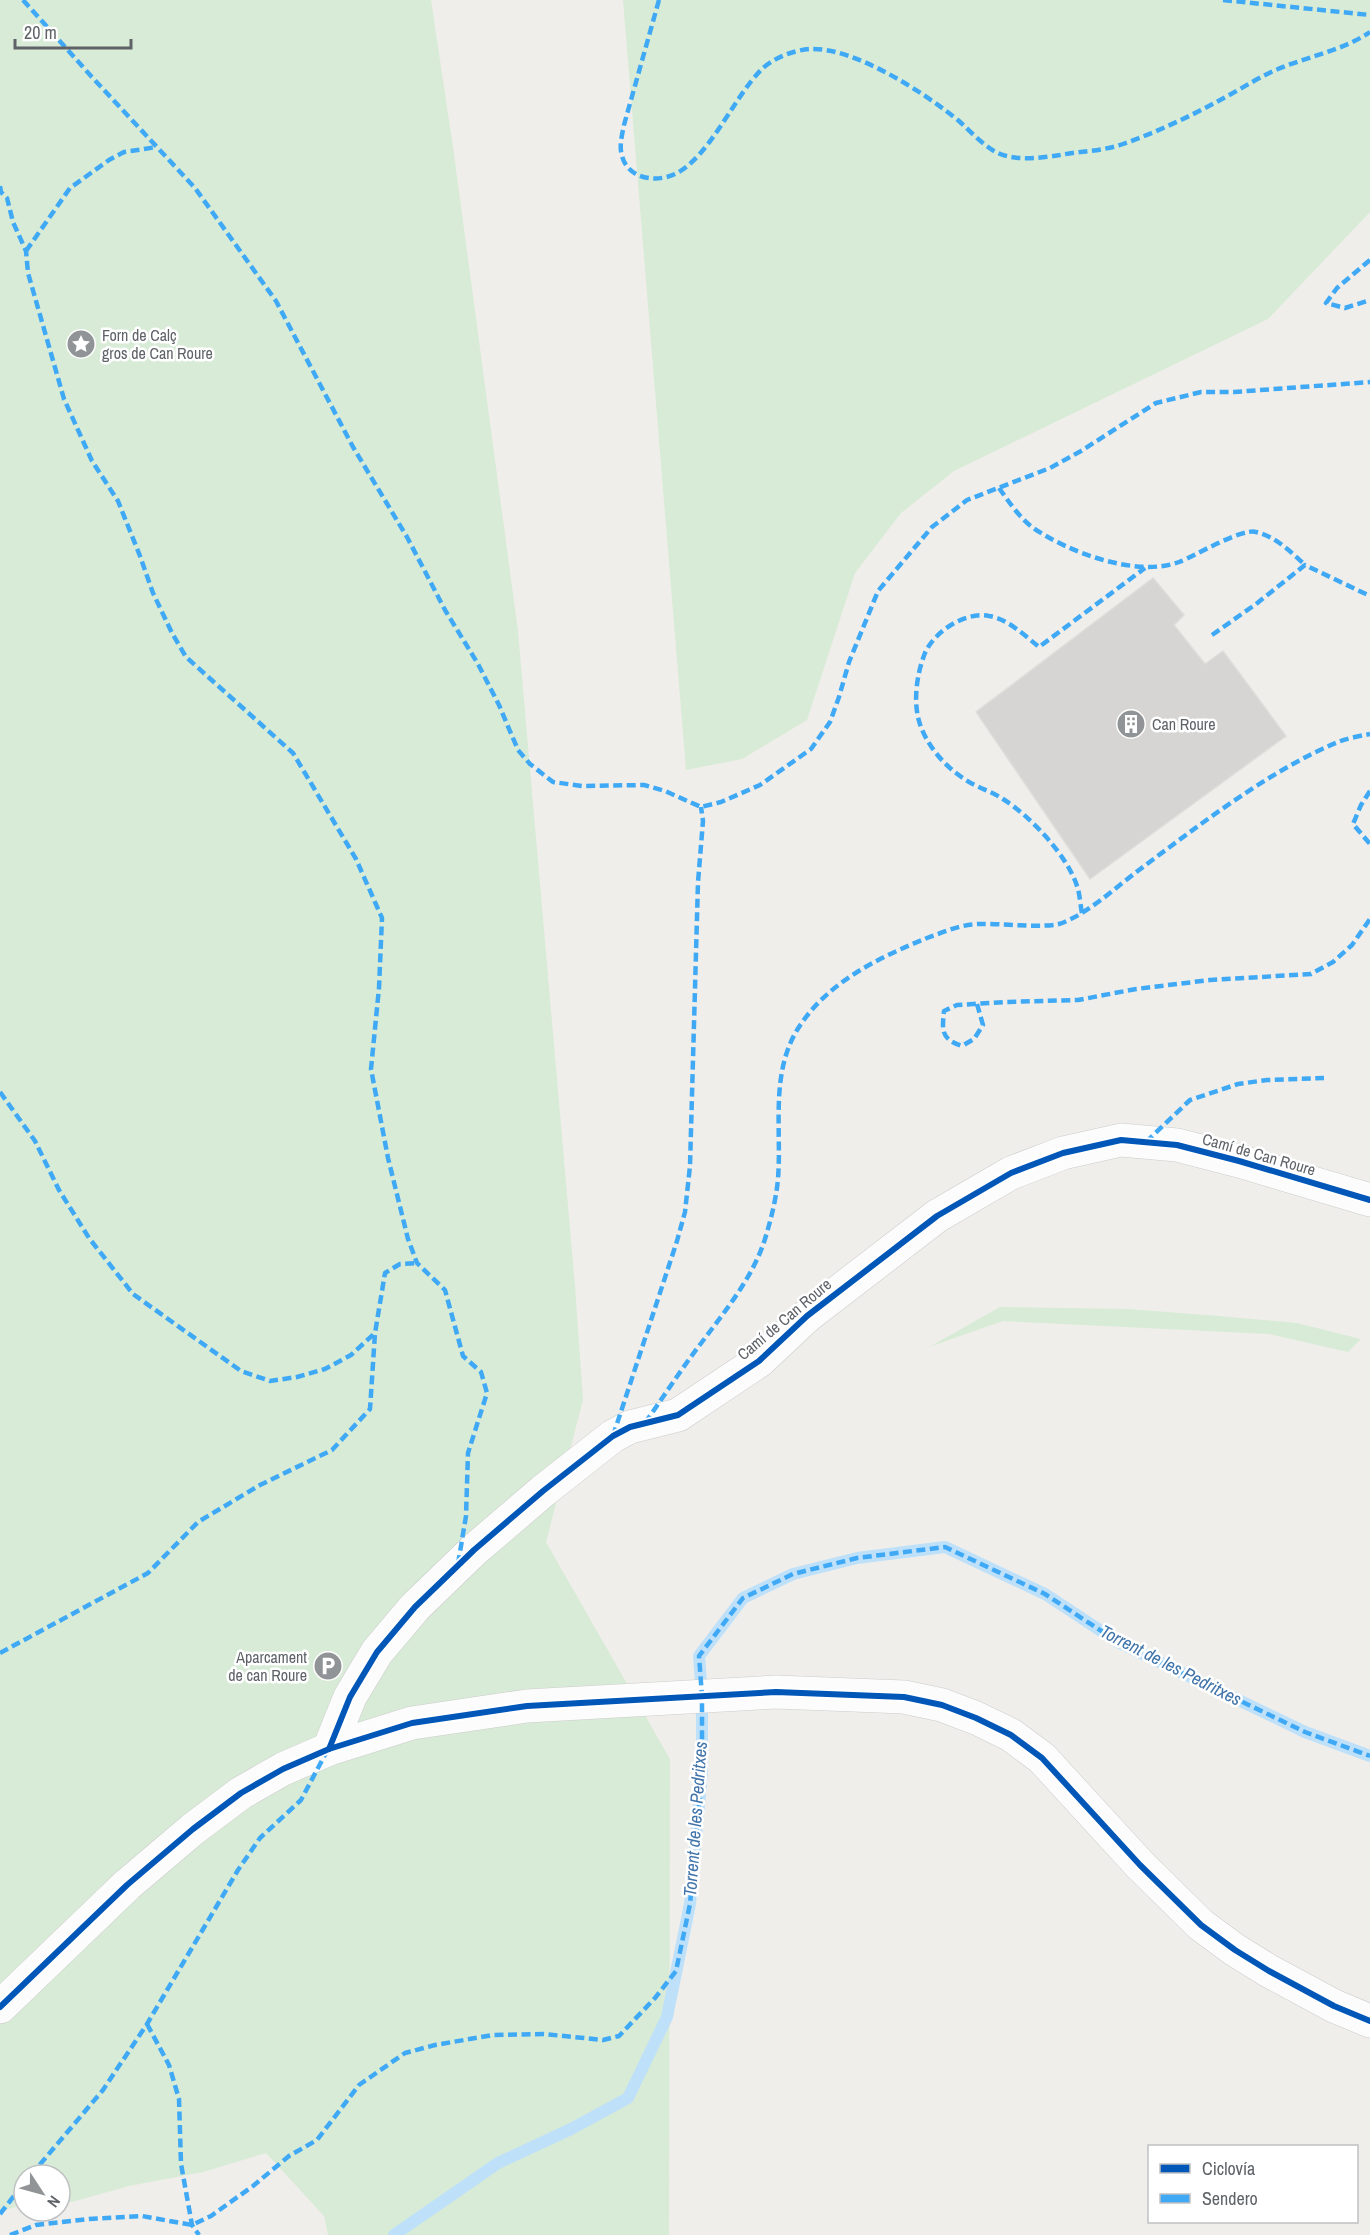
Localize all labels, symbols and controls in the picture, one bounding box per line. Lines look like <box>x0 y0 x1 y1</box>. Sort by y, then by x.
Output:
scale bar <box>15 12 130 50</box>
text: 20 m <box>24 20 57 45</box>
place label: Forn de Calç gros de Can Roure <box>102 324 213 364</box>
place icon: Forn de Calç gros de Can Roure <box>65 328 97 360</box>
building icon: Can Roure <box>1115 708 1147 740</box>
place label: Can Roure <box>1152 713 1215 735</box>
street label: Camí de Can Roure <box>1200 1127 1318 1181</box>
street label: Camí de Can Roure <box>732 1273 836 1365</box>
water label: Torrent de les Pedritxes <box>1096 1619 1246 1711</box>
place label: Aparcament de can Roure <box>228 1646 307 1686</box>
parking icon: Aparcament de can Roure <box>312 1650 344 1682</box>
water label: Torrent de les Pedritxes <box>677 1741 713 1897</box>
legend <box>1148 2145 1358 2223</box>
text: Ciclovía <box>1202 2156 1255 2181</box>
north arrow <box>12 2163 72 2223</box>
text: Sendero <box>1202 2186 1258 2211</box>
text: N <box>42 2192 66 2212</box>

